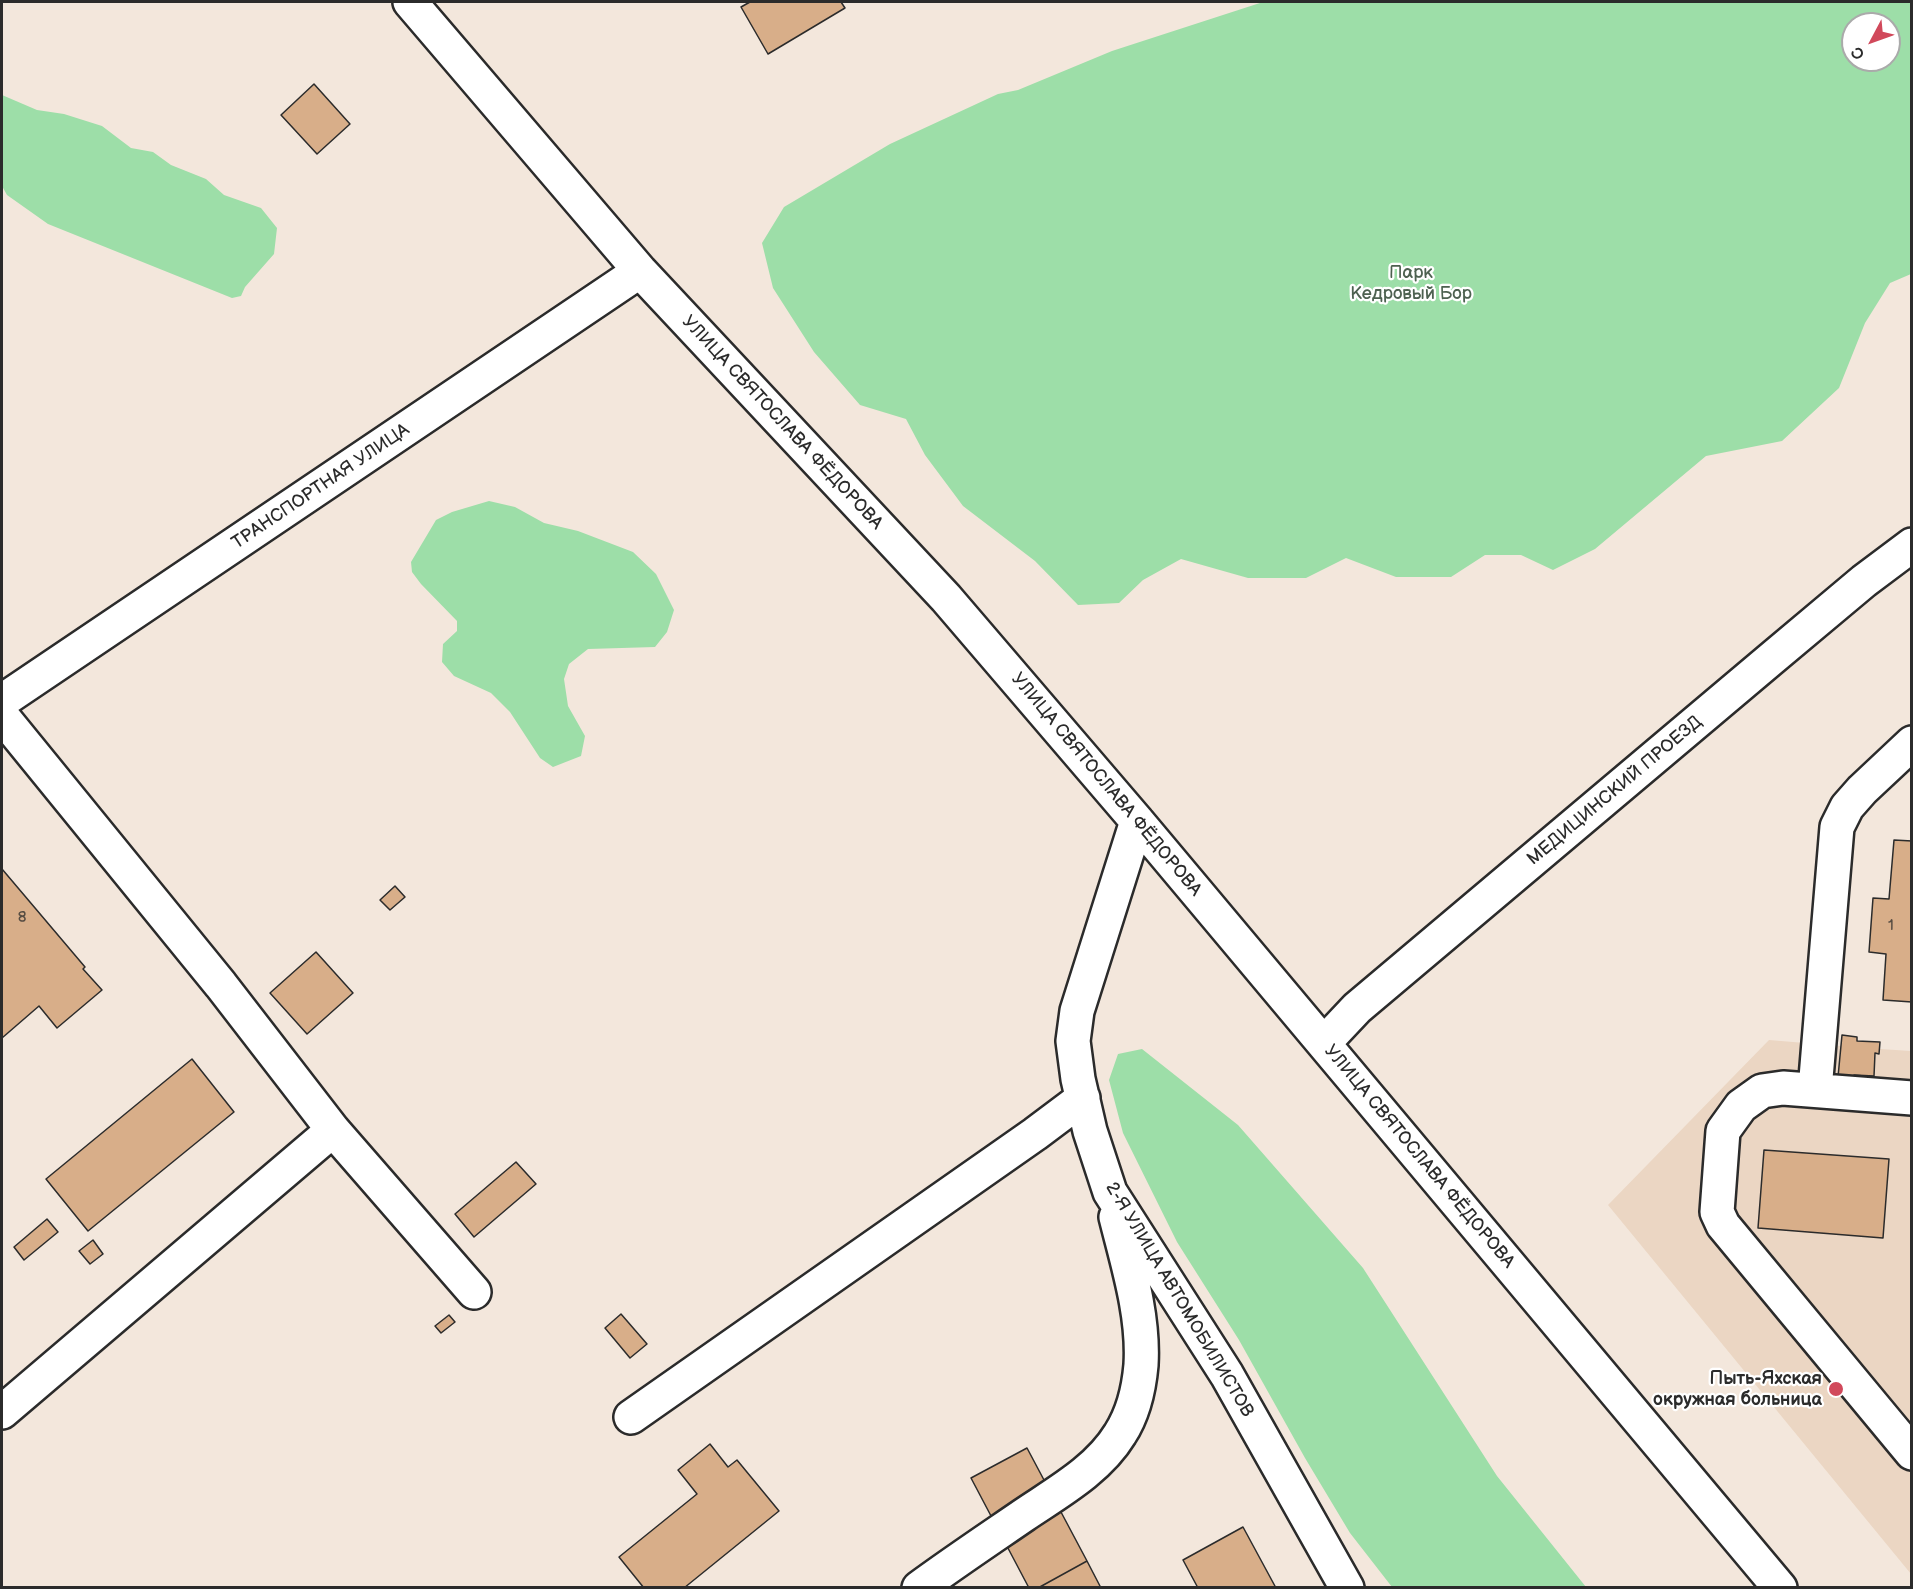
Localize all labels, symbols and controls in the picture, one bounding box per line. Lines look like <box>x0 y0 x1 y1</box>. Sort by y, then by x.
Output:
north arrow <box>1841 12 1901 72</box>
text: С <box>1848 42 1869 63</box>
park label: Парк Кедровый Бор <box>1350 262 1472 304</box>
street label: УЛИЦА СВЯТОСЛАВА ФЁДОРОВА <box>677 312 887 534</box>
street label: ТРАНСПОРТНАЯ УЛИЦА <box>228 420 414 554</box>
street label: УЛИЦА СВЯТОСЛАВА ФЁДОРОВА <box>1006 669 1206 901</box>
street label: МЕДИЦИНСКИЙ ПРОЕЗД <box>1523 712 1707 870</box>
house number: 8 <box>18 909 26 927</box>
house number: 1 <box>1888 917 1894 935</box>
street label: УЛИЦА СВЯТОСЛАВА ФЁДОРОВА <box>1319 1041 1519 1273</box>
street label: 2-Я УЛИЦА АВТОМОБИЛИСТОВ <box>1100 1179 1258 1421</box>
place label: Пыть-Яхская окружная больница <box>1653 1368 1822 1410</box>
marker: Пыть-Яхская окружная больница <box>1827 1380 1845 1398</box>

